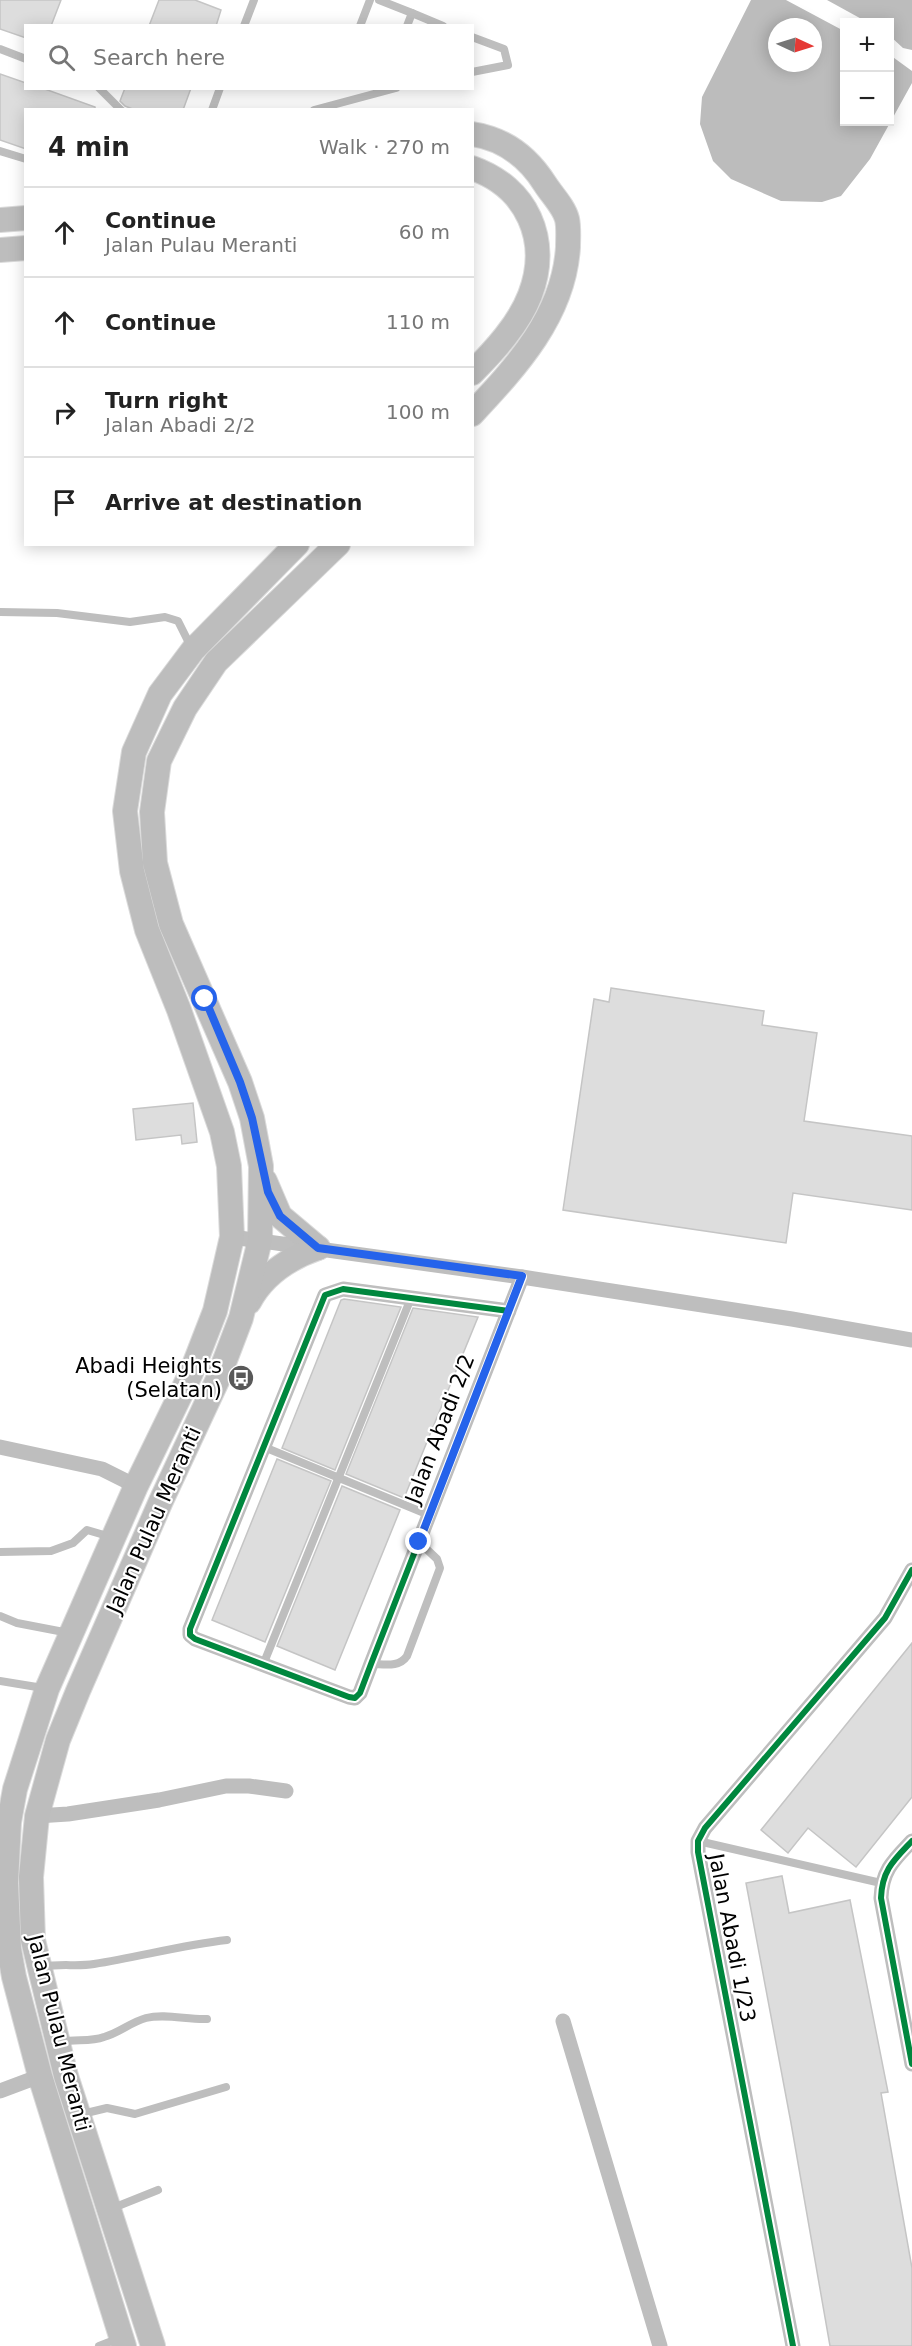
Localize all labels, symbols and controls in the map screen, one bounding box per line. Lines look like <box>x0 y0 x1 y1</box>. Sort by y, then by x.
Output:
north arrow <box>768 18 822 72</box>
map controls <box>840 18 894 126</box>
button: + <box>840 18 894 72</box>
search box <box>24 24 474 90</box>
icon: search <box>45 41 78 74</box>
text: Search here <box>93 45 225 70</box>
button: − <box>840 72 894 126</box>
text: 4 min <box>48 132 130 162</box>
text: Walk · 270 m <box>319 135 450 159</box>
text: Continue <box>105 208 216 233</box>
icon: ahead <box>48 216 81 249</box>
text: 60 m <box>399 220 450 244</box>
text: Jalan Pulau Meranti <box>105 233 297 257</box>
icon: ahead <box>48 306 81 339</box>
text: Continue <box>105 310 216 335</box>
text: 110 m <box>386 310 450 334</box>
text: Turn right <box>105 388 228 413</box>
icon: right <box>48 396 81 429</box>
text: 100 m <box>386 400 450 424</box>
text: Jalan Abadi 2/2 <box>105 413 255 437</box>
icon: arrive <box>48 486 81 519</box>
text: Arrive at destination <box>105 490 362 515</box>
route start <box>191 985 217 1011</box>
street label: Jalan Abadi 2/2 <box>400 1351 480 1509</box>
place label: Abadi Heights (Selatan) <box>75 1354 222 1402</box>
bus stop icon: Abadi Heights (Selatan) <box>226 1363 256 1393</box>
street label: Jalan Pulau Meranti <box>101 1423 206 1619</box>
route end <box>405 1528 431 1554</box>
street label: Jalan Abadi 1/23 <box>703 1850 760 2024</box>
street label: Jalan Pulau Meranti <box>22 1930 95 2134</box>

